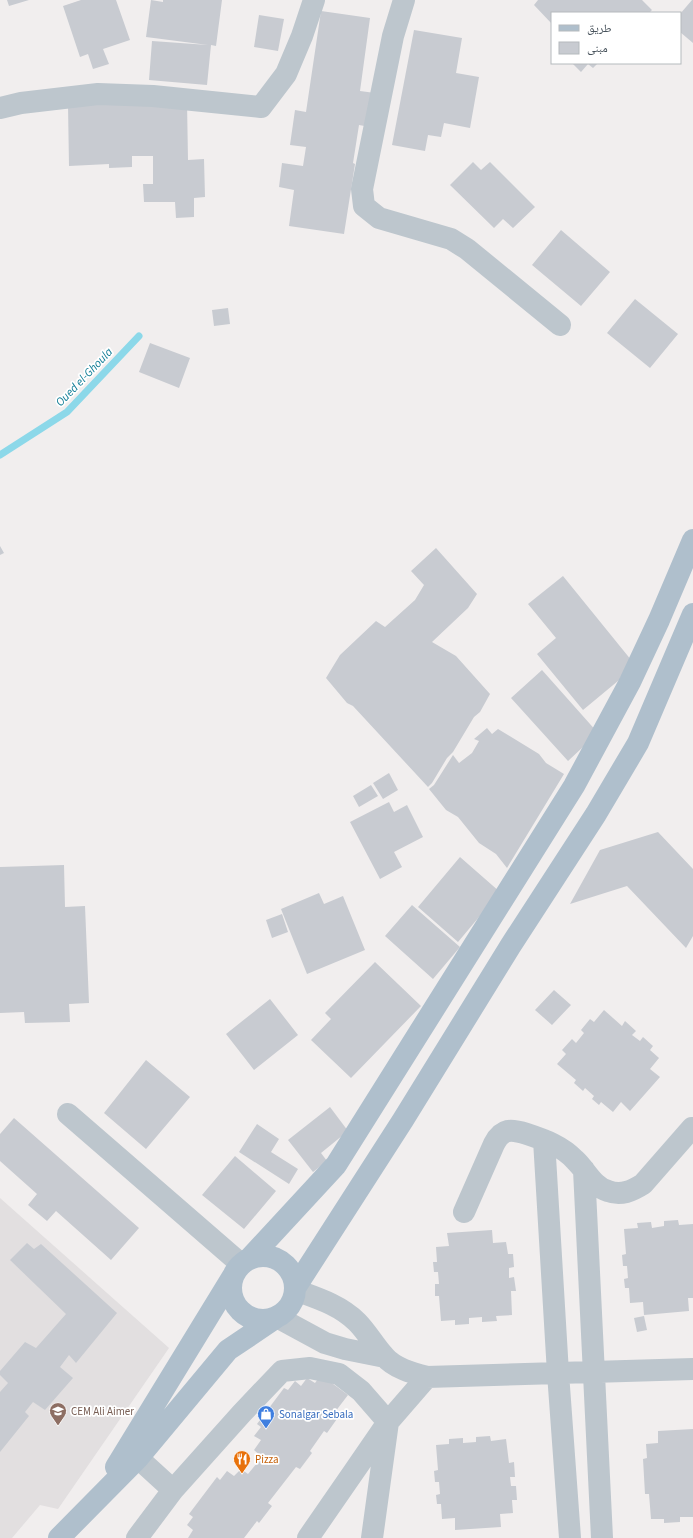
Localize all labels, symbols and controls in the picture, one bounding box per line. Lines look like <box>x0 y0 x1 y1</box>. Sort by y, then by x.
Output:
legend <box>551 12 681 64</box>
text: طريق <box>587 20 612 37</box>
text: مبنى <box>587 40 608 57</box>
water label: Oued el-Ghoula <box>52 344 117 411</box>
school or university icon: CEM Ali Aimer <box>48 1401 68 1426</box>
place label: CEM Ali Aimer <box>71 1404 134 1419</box>
shop icon: Sonalgar Sebala <box>256 1404 276 1429</box>
place label: Sonalgar Sebala <box>279 1407 353 1422</box>
restaurant icon: Pizza <box>232 1449 252 1474</box>
place label: Pizza <box>255 1452 279 1467</box>

